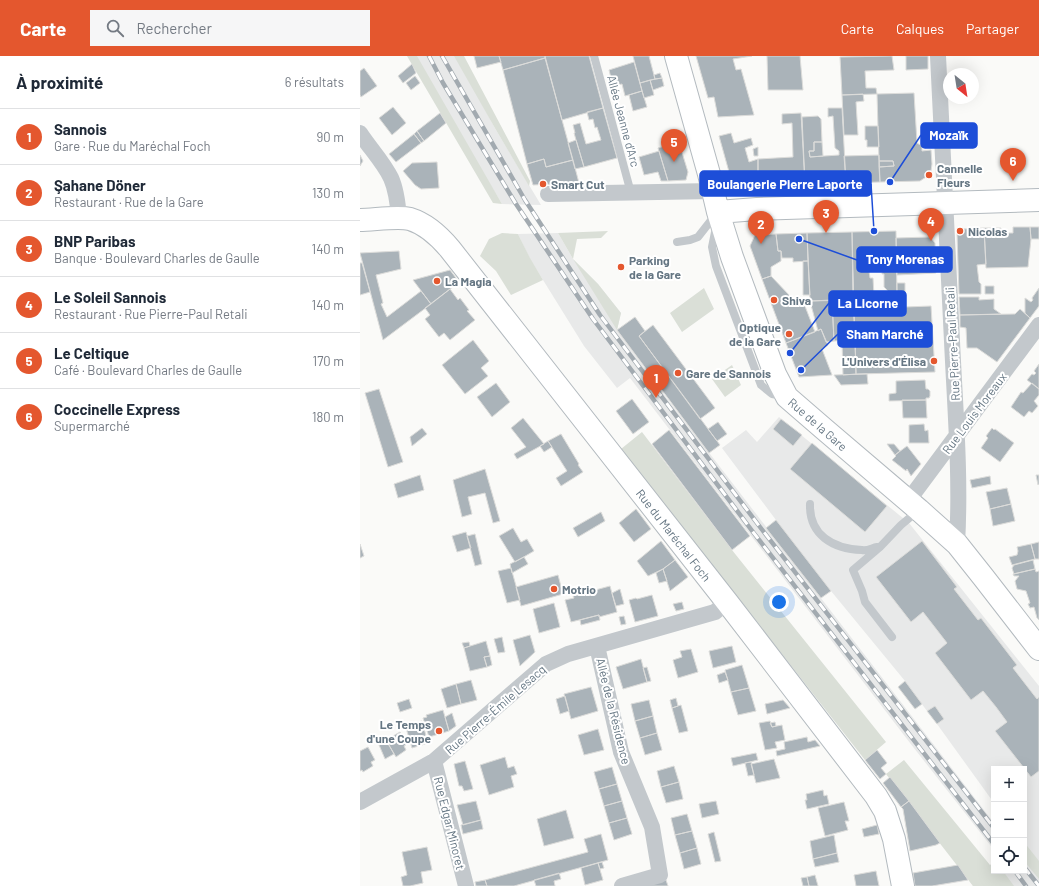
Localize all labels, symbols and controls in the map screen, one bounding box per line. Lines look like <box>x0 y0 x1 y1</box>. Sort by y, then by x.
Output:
search box <box>90 10 370 46</box>
text: Carte <box>20 17 66 40</box>
icon: search <box>104 17 126 39</box>
text: Rechercher <box>136 19 212 37</box>
text: Carte <box>841 20 874 37</box>
text: Calques <box>896 20 944 37</box>
text: Partager <box>966 20 1019 37</box>
north arrow <box>943 68 979 104</box>
text: À proximité <box>16 72 103 92</box>
text: 6 résultats <box>285 74 344 90</box>
street label: Allée Jeanne d'Arc <box>605 74 643 168</box>
text: Sannois <box>54 120 107 138</box>
callout: Mozaïk <box>921 123 977 148</box>
text: Mozaïk <box>929 127 969 143</box>
text: 1 <box>27 129 31 145</box>
text: 90 m <box>317 129 344 145</box>
pin: 5 <box>661 129 687 162</box>
text: Gare · Rue du Maréchal Foch <box>54 138 210 154</box>
pin: 6 <box>1000 148 1026 181</box>
place label: Cannelle Fleurs <box>937 161 983 189</box>
marker: Cannelle Fleurs <box>924 170 934 180</box>
callout: Boulangerie Pierre Laporte <box>700 171 871 196</box>
text: Şahane Döner <box>54 176 146 194</box>
text: Boulangerie Pierre Laporte <box>707 176 863 192</box>
place label: Smart Cut <box>551 177 605 191</box>
marker: Smart Cut <box>538 179 548 189</box>
text: 2 <box>25 185 33 201</box>
text: 130 m <box>312 185 344 201</box>
text: Restaurant · Rue de la Gare <box>54 194 204 210</box>
pin: 3 <box>813 200 839 233</box>
pin: 4 <box>918 208 944 241</box>
pin: 2 <box>748 211 774 244</box>
place label: Nicolas <box>968 224 1007 238</box>
marker: Nicolas <box>955 226 965 236</box>
text: BNP Paribas <box>54 232 135 250</box>
text: 3 <box>25 241 33 257</box>
text: 140 m <box>312 241 344 257</box>
callout: Tony Morenas <box>857 247 952 272</box>
text: Banque · Boulevard Charles de Gaulle <box>54 250 260 266</box>
text: Tony Morenas <box>866 251 945 267</box>
place label: Parking de la Gare <box>629 253 681 281</box>
marker: Parking de la Gare <box>616 262 626 272</box>
place label: La Magia <box>445 274 492 288</box>
marker: La Magia <box>432 276 442 286</box>
street label: Rue Pierre-Paul Retali <box>942 287 962 401</box>
text: Le Soleil Sannois <box>54 288 166 306</box>
callout: La Licorne <box>829 291 906 316</box>
place label: Shiva <box>782 293 811 307</box>
marker: Shiva <box>769 295 779 305</box>
text: La Licorne <box>838 295 898 311</box>
text: 4 <box>25 297 33 313</box>
text: 140 m <box>312 297 344 313</box>
text: Restaurant · Rue Pierre-Paul Retali <box>54 306 247 322</box>
place label: Optique de la Gare <box>729 320 781 348</box>
callout: Sham Marché <box>838 322 932 347</box>
text: Sham Marché <box>846 326 924 342</box>
marker: Optique de la Gare <box>784 329 794 339</box>
text: Le Celtique <box>54 344 129 362</box>
text: 5 <box>25 353 33 369</box>
text: 170 m <box>313 353 344 369</box>
place label: L'Univers d'Élisa <box>842 354 926 368</box>
marker: L'Univers d'Élisa <box>929 356 939 366</box>
text: Café · Boulevard Charles de Gaulle <box>54 362 242 378</box>
pin: 1 <box>643 365 669 398</box>
place label: Gare de Sannois <box>686 366 771 380</box>
marker: Gare de Sannois <box>673 368 683 378</box>
street label: Rue Louis Moreaux <box>939 370 1009 456</box>
street label: Rue de la Gare <box>786 395 850 453</box>
text: Coccinelle Express <box>54 400 180 418</box>
text: 6 <box>26 409 32 425</box>
text: 180 m <box>312 409 344 425</box>
text: Supermarché <box>54 418 130 434</box>
street label: Rue du Maréchal Foch <box>634 486 714 584</box>
place label: Motrio <box>562 582 596 596</box>
marker: Motrio <box>549 584 559 594</box>
your location <box>769 592 789 612</box>
street label: Allée de la Résidence <box>594 656 634 766</box>
street label: Rue Pierre-Émile Lesacq <box>442 662 548 756</box>
place label: Le Temps d'une Coupe <box>366 717 431 745</box>
marker: Le Temps d'une Coupe <box>434 726 444 736</box>
map controls <box>991 766 1027 874</box>
button: + <box>991 766 1027 802</box>
street label: Rue Edgar Minoret <box>432 775 468 871</box>
button: − <box>991 802 1027 838</box>
button: locate <box>991 838 1027 874</box>

